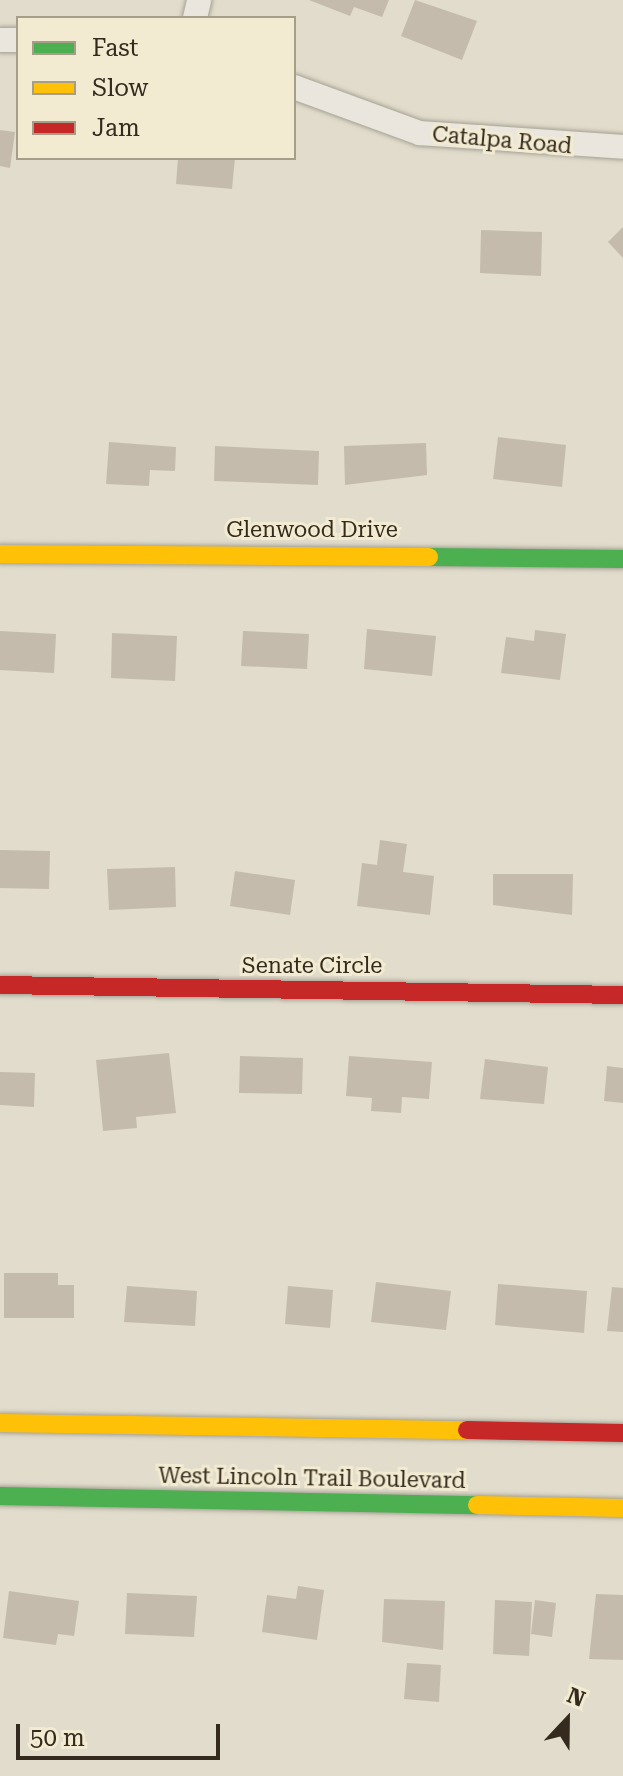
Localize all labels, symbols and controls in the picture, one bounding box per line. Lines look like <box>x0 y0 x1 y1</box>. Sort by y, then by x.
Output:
legend <box>16 16 296 160</box>
text: Fast <box>92 34 139 62</box>
text: Slow <box>92 74 148 102</box>
text: Jam <box>92 114 140 142</box>
street label: Catalpa Road <box>431 121 573 159</box>
street label: Glenwood Drive <box>226 517 398 543</box>
street label: Senate Circle <box>242 953 382 979</box>
street label: West Lincoln Trail Boulevard <box>158 1462 466 1494</box>
north arrow <box>527 1680 607 1760</box>
text: N <box>564 1683 589 1712</box>
scale bar <box>20 1708 224 1758</box>
text: 50 m <box>30 1724 85 1752</box>

